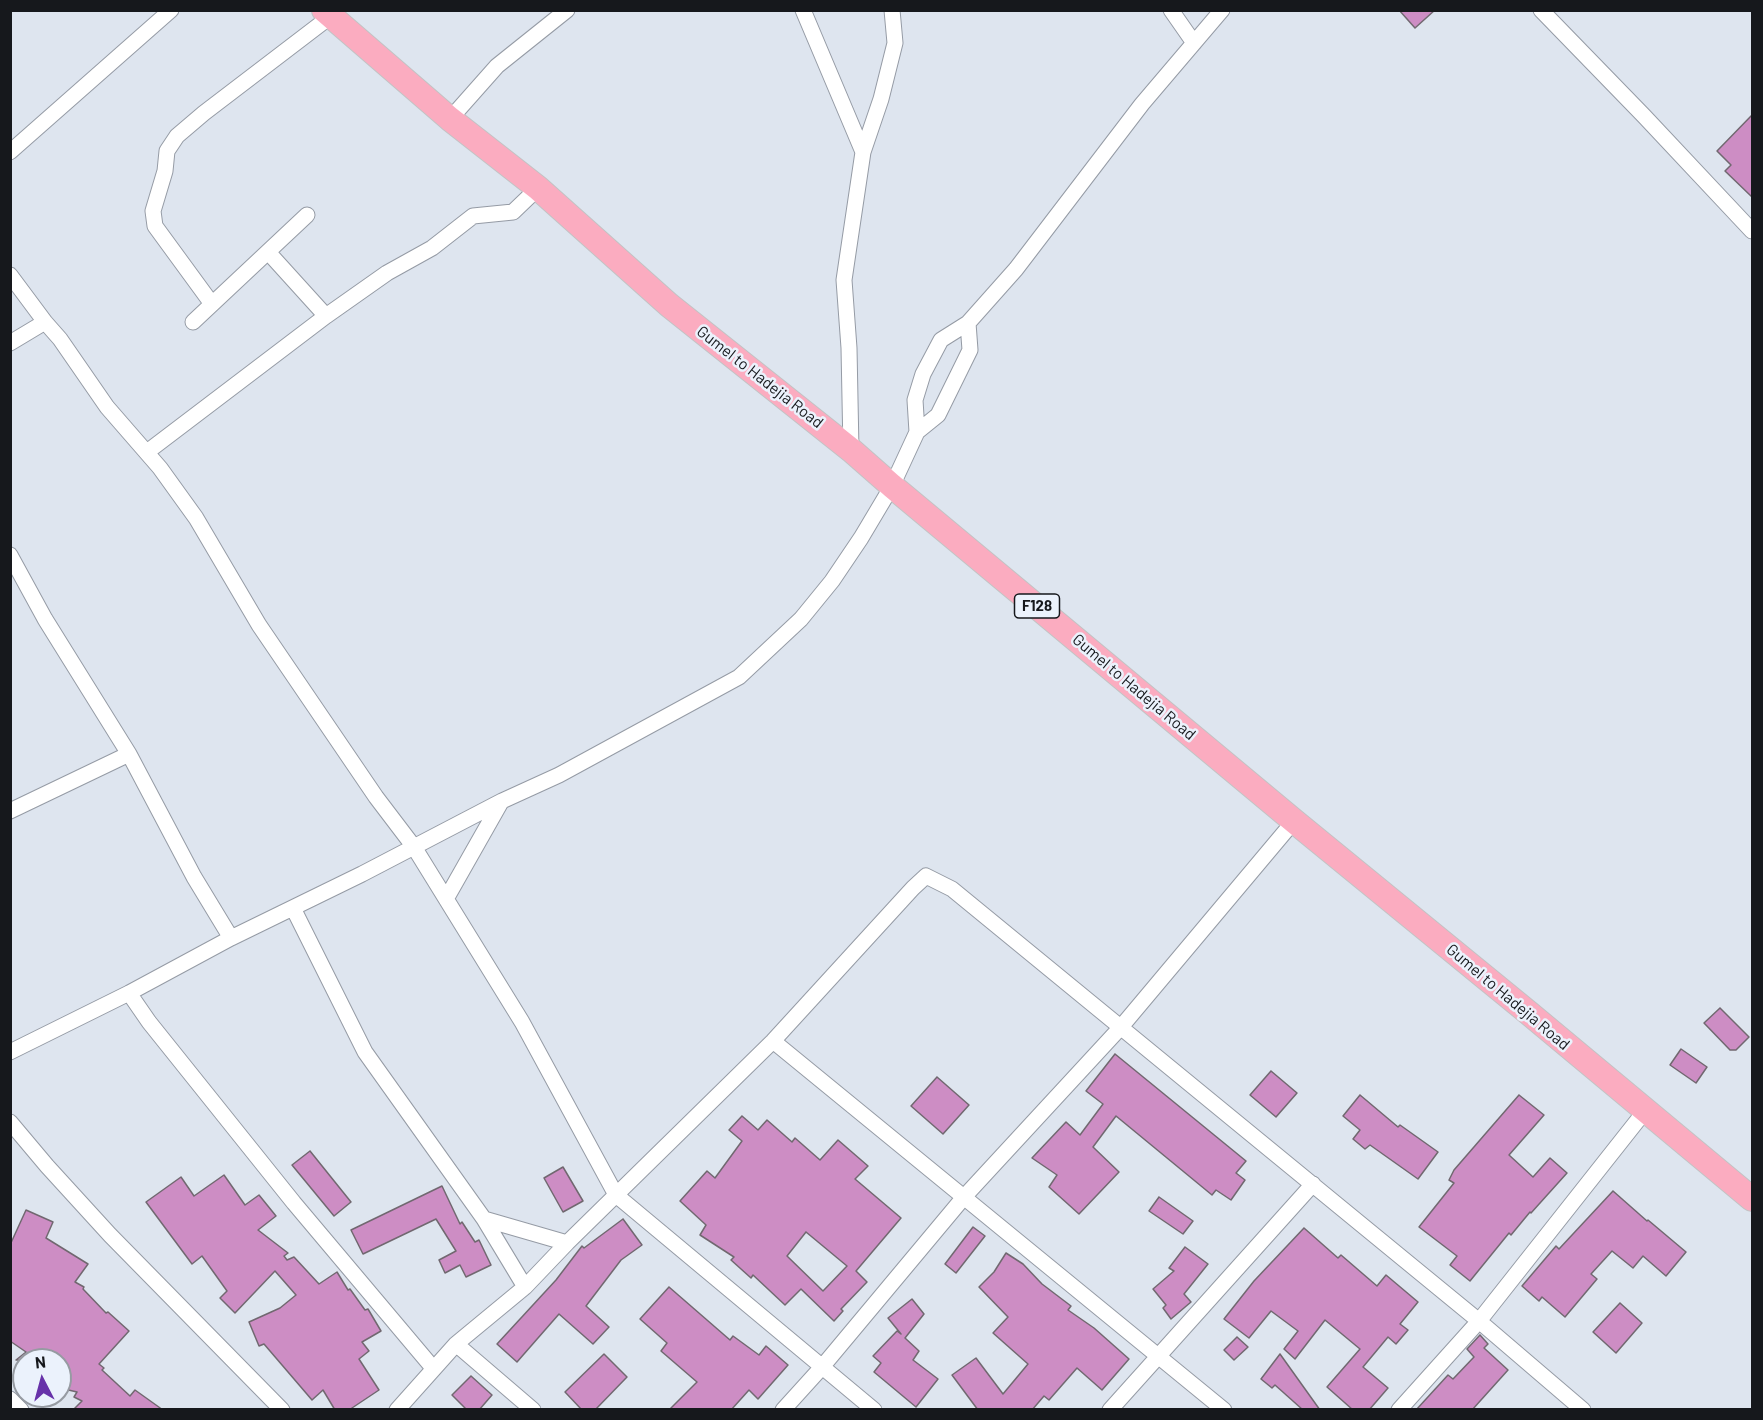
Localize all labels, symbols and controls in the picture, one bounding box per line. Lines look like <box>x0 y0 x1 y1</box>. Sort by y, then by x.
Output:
street label: Gumel to Hadejia Road <box>693 322 827 432</box>
road number: F128 <box>1014 594 1060 618</box>
street label: Gumel to Hadejia Road <box>1068 630 1200 744</box>
street label: Gumel to Hadejia Road <box>1442 940 1574 1054</box>
north arrow <box>12 1348 72 1408</box>
text: N <box>34 1352 47 1372</box>

